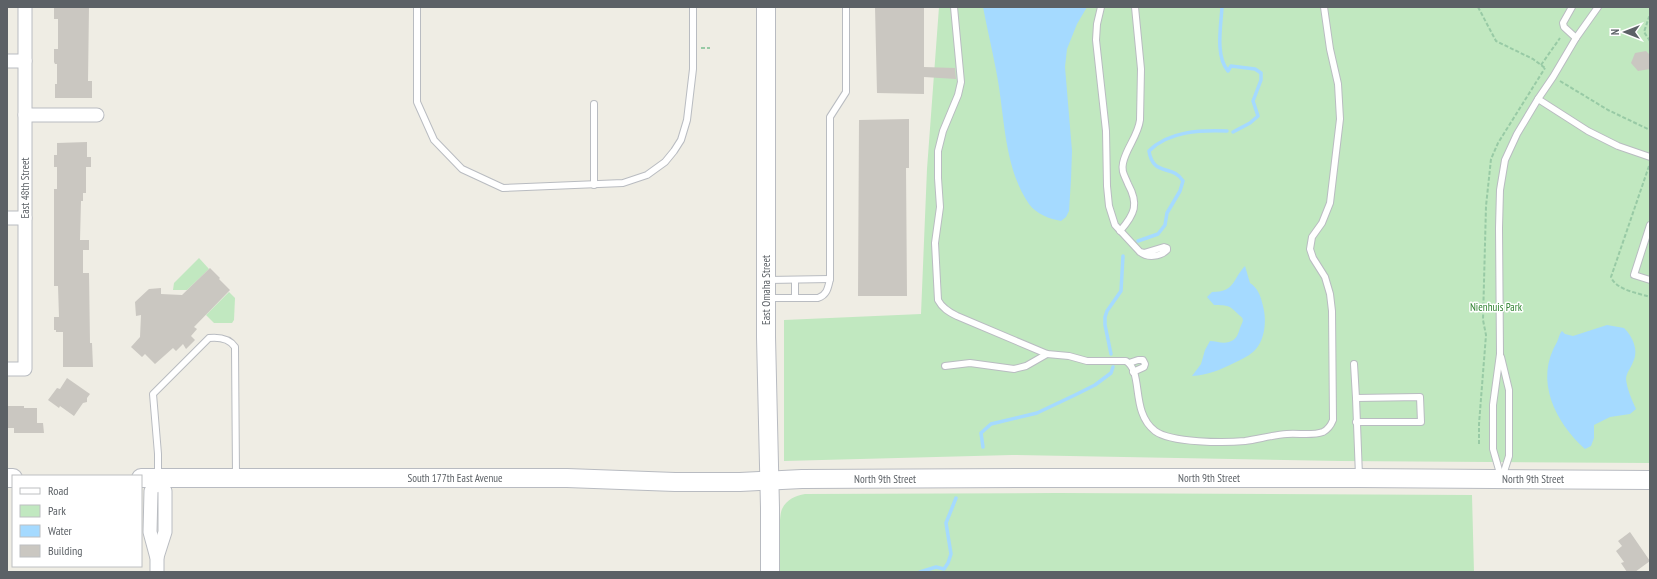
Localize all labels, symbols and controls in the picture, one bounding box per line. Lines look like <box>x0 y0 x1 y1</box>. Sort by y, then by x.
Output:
north arrow <box>1605 12 1645 52</box>
text: N <box>1608 29 1622 35</box>
street label: East 48th Street <box>18 157 32 219</box>
street label: East Omaha Street <box>759 255 773 325</box>
park label: Nienhuis Park <box>1470 300 1523 314</box>
street label: South 177th East Avenue <box>407 471 503 485</box>
street label: North 9th Street <box>1178 471 1240 485</box>
street label: North 9th Street <box>854 472 916 486</box>
street label: North 9th Street <box>1502 472 1564 486</box>
legend <box>12 475 142 567</box>
text: Road <box>48 483 68 498</box>
text: Park <box>48 503 66 518</box>
text: Water <box>48 523 73 538</box>
text: Building <box>48 543 83 558</box>

